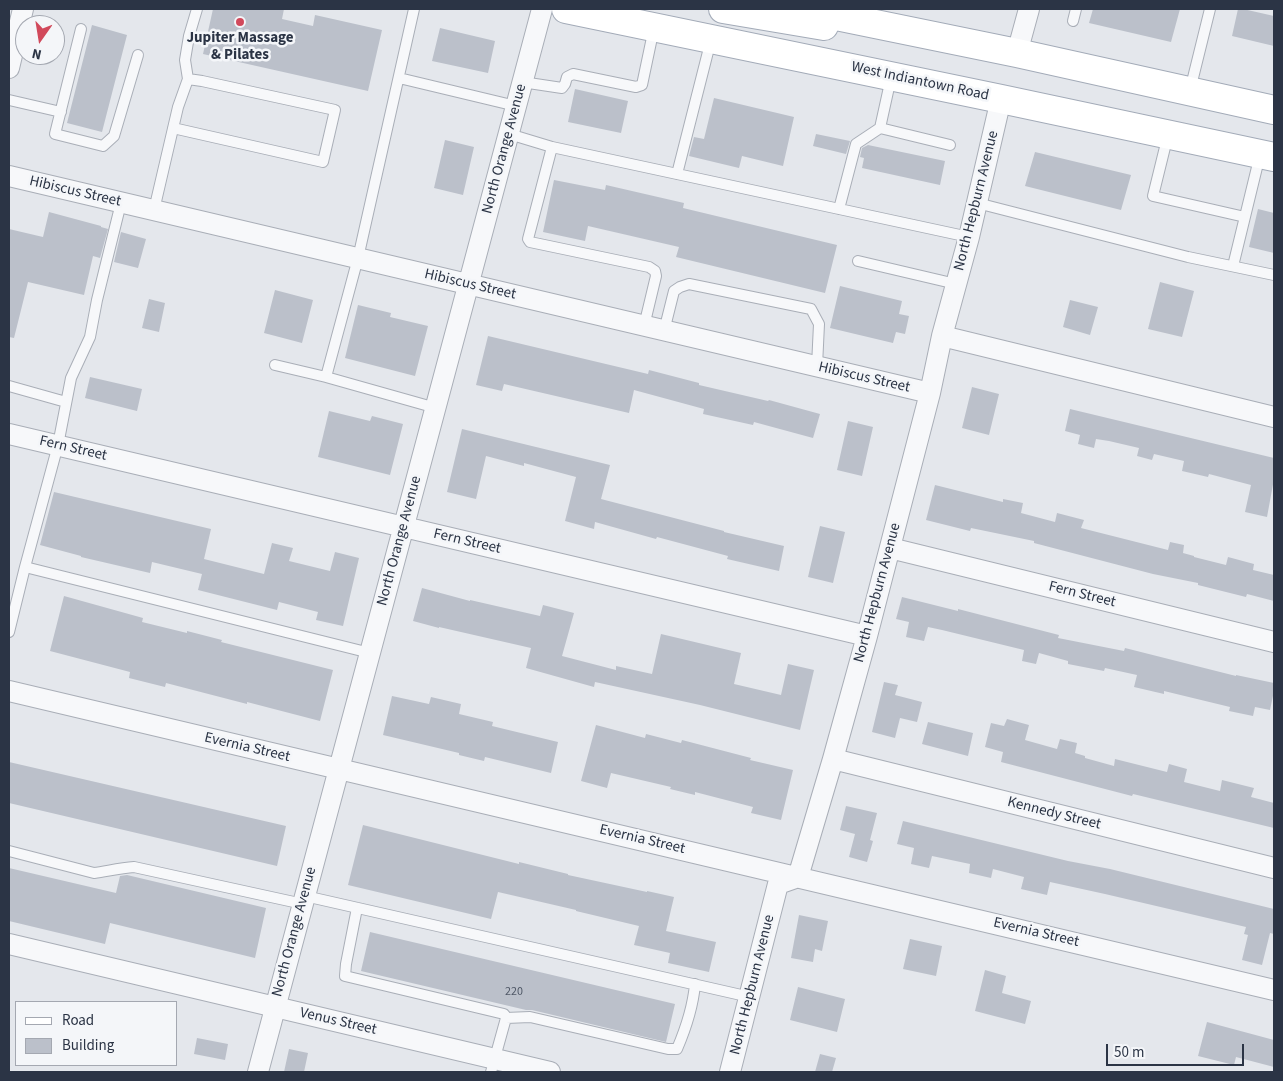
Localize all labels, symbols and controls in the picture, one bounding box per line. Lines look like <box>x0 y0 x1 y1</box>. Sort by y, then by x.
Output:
north arrow <box>15 15 65 65</box>
marker: Jupiter Massage & Pilates <box>234 16 246 28</box>
place label: Jupiter Massage & Pilates <box>186 30 294 65</box>
text: N <box>30 43 44 64</box>
street label: West Indiantown Road <box>849 59 991 105</box>
street label: North Orange Avenue <box>479 82 531 216</box>
street label: North Hepburn Avenue <box>951 129 1003 273</box>
street label: Hibiscus Street <box>27 173 123 211</box>
street label: Hibiscus Street <box>422 266 518 304</box>
street label: Hibiscus Street <box>816 359 912 397</box>
street label: Fern Street <box>38 433 108 465</box>
street label: North Orange Avenue <box>374 474 426 608</box>
street label: North Hepburn Avenue <box>851 521 905 665</box>
street label: Fern Street <box>432 526 502 558</box>
street label: Fern Street <box>1047 578 1117 612</box>
street label: Evernia Street <box>202 729 292 767</box>
street label: Kennedy Street <box>1005 794 1103 834</box>
street label: Evernia Street <box>597 821 687 859</box>
street label: North Orange Avenue <box>269 865 321 999</box>
street label: North Hepburn Avenue <box>727 913 779 1057</box>
street label: Evernia Street <box>991 914 1081 952</box>
house number: 220 <box>505 985 523 999</box>
legend <box>15 1001 178 1066</box>
street label: Venus Street <box>298 1004 378 1040</box>
text: Road <box>62 1010 94 1031</box>
scale bar <box>1108 1034 1246 1066</box>
text: Building <box>62 1035 114 1056</box>
text: 50 m <box>1114 1042 1144 1063</box>

